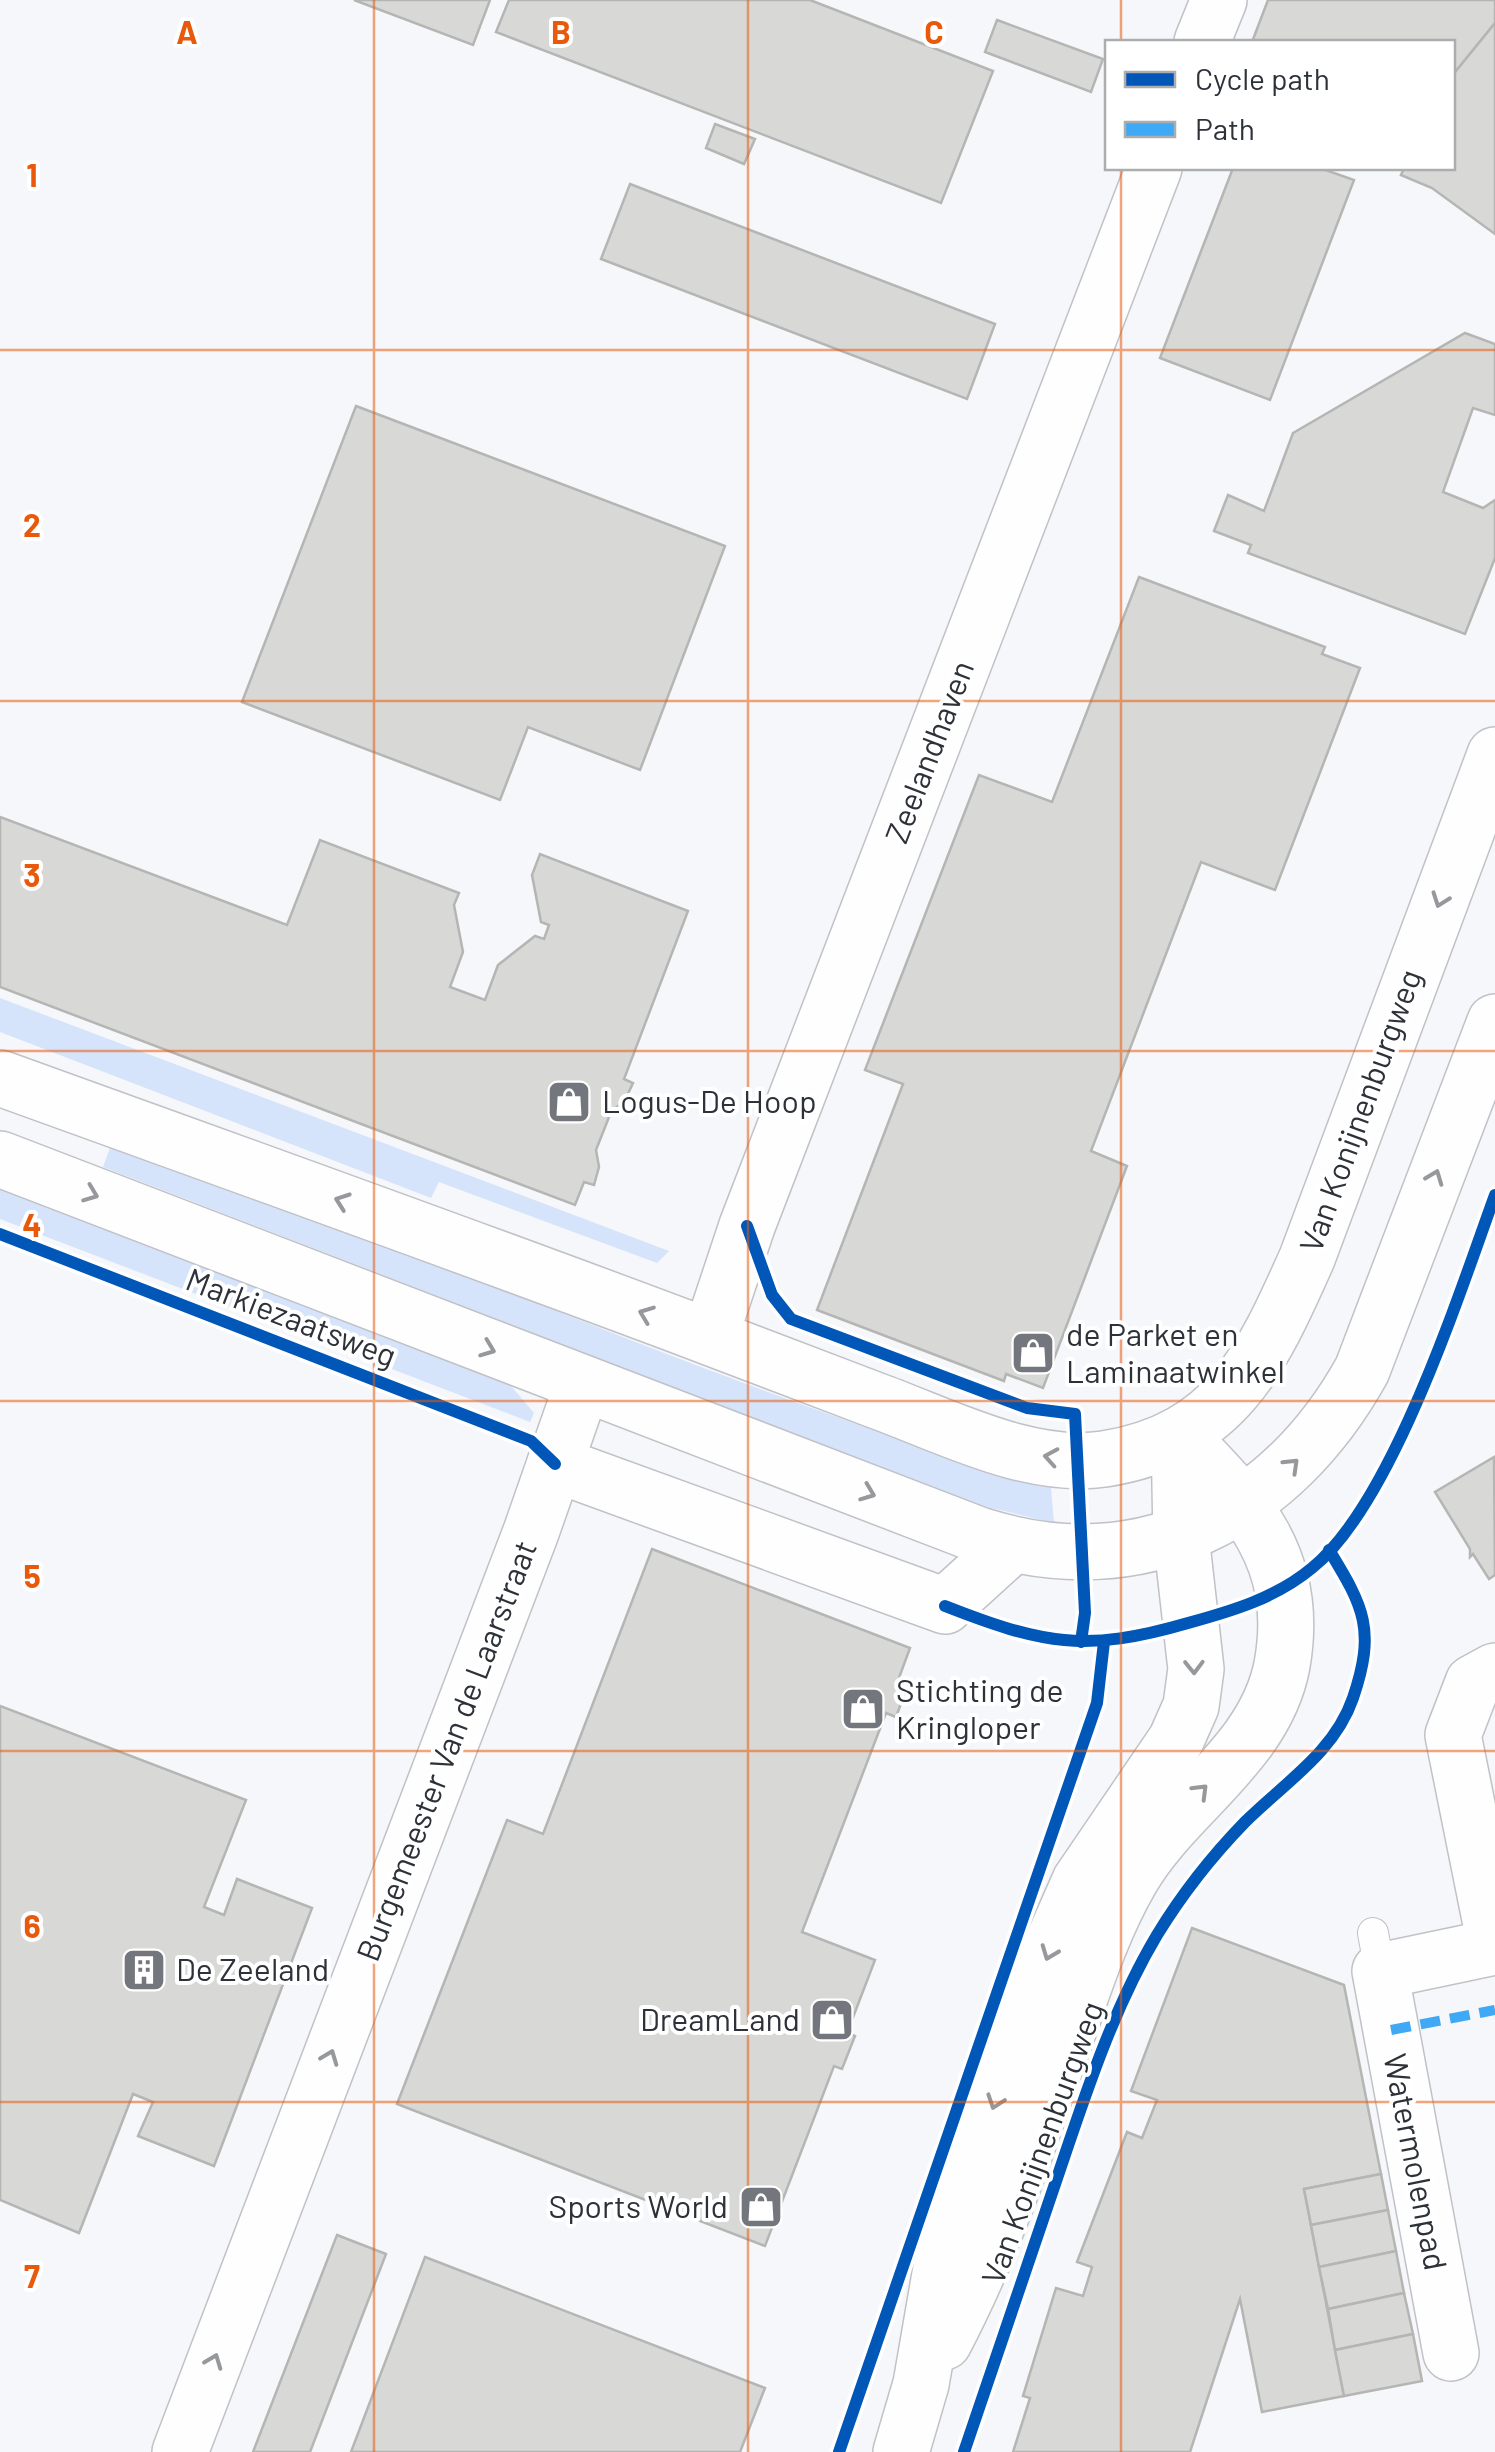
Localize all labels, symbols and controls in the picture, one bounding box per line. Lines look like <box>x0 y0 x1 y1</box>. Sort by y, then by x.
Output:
text: A <box>176 12 198 50</box>
text: B <box>551 12 571 50</box>
text: C <box>924 12 944 50</box>
legend <box>1105 40 1455 170</box>
text: Cycle path <box>1195 60 1330 96</box>
text: Path <box>1195 110 1255 146</box>
text: 1 <box>26 155 38 193</box>
text: 2 <box>23 505 41 543</box>
street label: Zeelandhaven <box>876 655 980 848</box>
text: 3 <box>23 855 41 893</box>
one-way arrow <box>1432 890 1452 908</box>
street label: Van Konijnenburgweg <box>1290 964 1428 1257</box>
shop icon: Logus-De Hoop <box>546 1079 592 1125</box>
place label: Logus-De Hoop <box>602 1081 817 1119</box>
one-way arrow <box>1423 1169 1443 1187</box>
one-way arrow <box>82 1182 99 1203</box>
one-way arrow <box>334 1192 351 1213</box>
text: 4 <box>22 1205 42 1243</box>
street label: Markiezaatsweg <box>181 1259 402 1374</box>
one-way arrow <box>639 1305 656 1325</box>
place label: de Parket en Laminaatwinkel <box>1066 1314 1285 1389</box>
shop icon: de Parket en Laminaatwinkel <box>1010 1330 1056 1376</box>
one-way arrow <box>479 1337 496 1357</box>
one-way arrow <box>1043 1448 1060 1469</box>
one-way arrow <box>1280 1459 1299 1477</box>
one-way arrow <box>858 1481 875 1501</box>
street label: Burgemeester Van de Laarstraat <box>347 1535 543 1966</box>
text: 5 <box>23 1556 41 1594</box>
one-way arrow <box>1184 1660 1205 1676</box>
place label: Stichting de Kringloper <box>896 1670 1064 1745</box>
shop icon: Stichting de Kringloper <box>840 1686 886 1732</box>
one-way arrow <box>1189 1784 1207 1802</box>
text: 6 <box>23 1906 41 1944</box>
one-way arrow <box>1040 1943 1061 1960</box>
building icon: De Zeeland <box>121 1947 167 1993</box>
place label: De Zeeland <box>176 1949 329 1987</box>
street label: Van Konijnenburgweg <box>972 1996 1110 2289</box>
shop icon: DreamLand <box>809 1997 855 2043</box>
place label: DreamLand <box>640 1999 800 2037</box>
one-way arrow <box>318 2049 339 2066</box>
street label: Watermolenpad <box>1377 2050 1457 2273</box>
one-way arrow <box>986 2093 1007 2110</box>
shop icon: Sports World <box>738 2184 784 2230</box>
place label: Sports World <box>548 2186 728 2224</box>
text: 7 <box>24 2256 40 2294</box>
one-way arrow <box>203 2353 223 2370</box>

